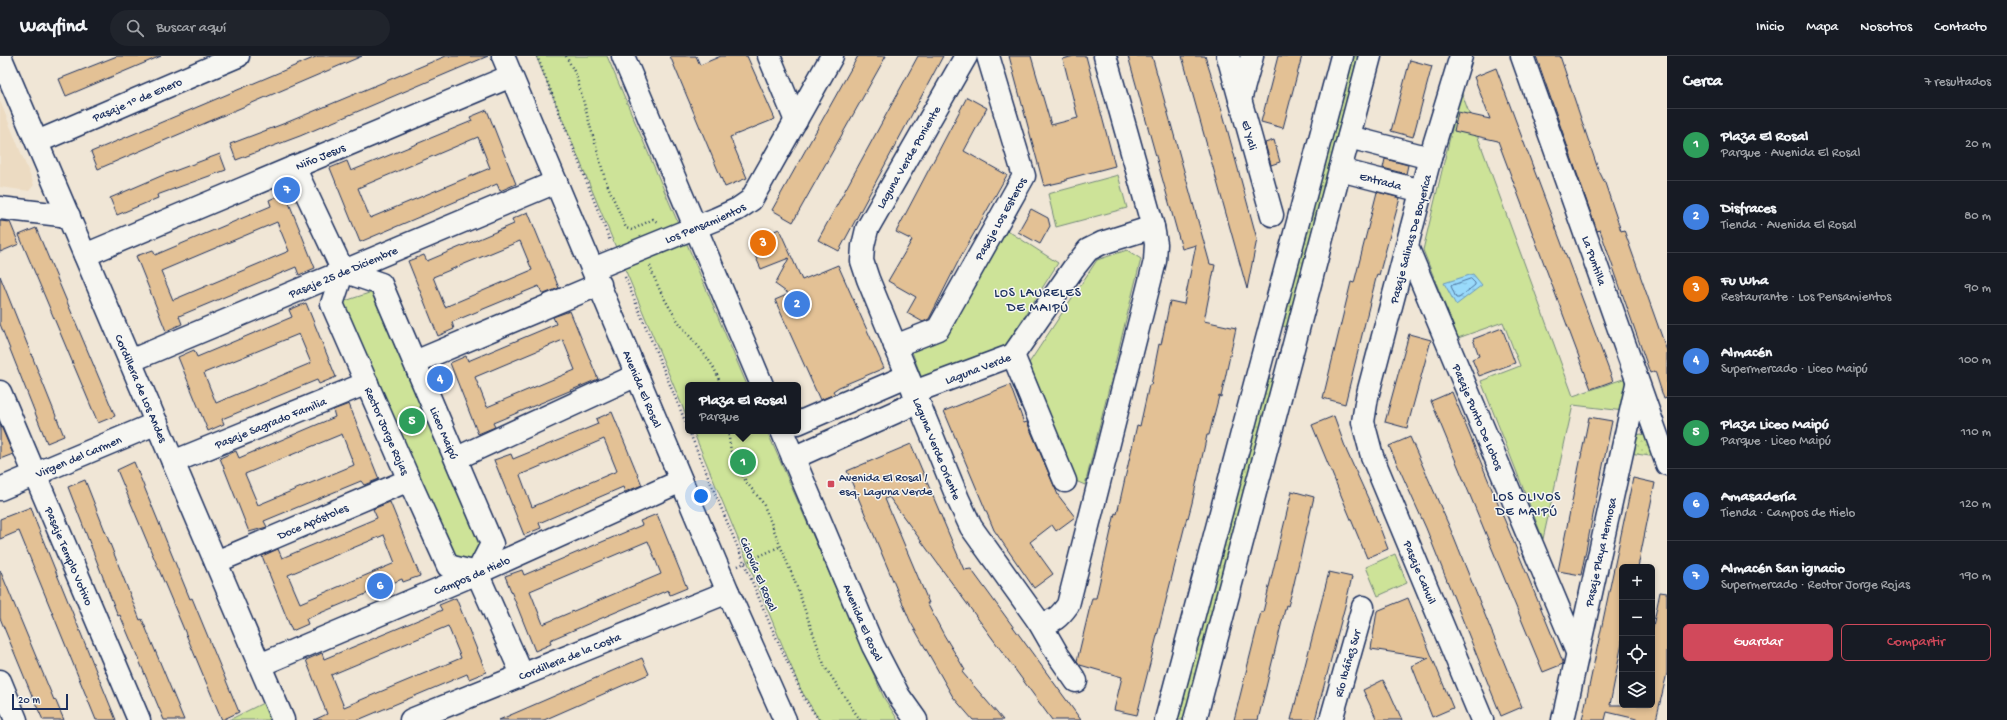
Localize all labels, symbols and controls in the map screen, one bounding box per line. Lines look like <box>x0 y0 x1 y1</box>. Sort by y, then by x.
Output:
search box <box>110 10 390 46</box>
text: Wayfind <box>20 16 86 39</box>
icon: search <box>124 17 146 39</box>
text: Buscar aquí <box>156 19 226 37</box>
text: Inicio <box>1756 19 1784 36</box>
text: Mapa <box>1806 19 1838 36</box>
text: Nosotros <box>1860 19 1912 36</box>
text: Contacto <box>1934 19 1987 36</box>
text: Cerca <box>1683 72 1722 92</box>
text: 7 resultados <box>1924 75 1991 90</box>
street label: Pasaje 1º de Enero <box>90 76 185 126</box>
street label: Laguna Verde Poniente <box>875 104 945 212</box>
street label: El Yali <box>1237 119 1259 153</box>
text: Plaza El Rosal <box>1721 128 1808 146</box>
text: 1 <box>1693 137 1699 152</box>
text: 20 m <box>1965 137 1991 152</box>
street label: Niño Jesus <box>294 141 348 175</box>
text: Parque · Avenida El Rosal <box>1721 146 1860 161</box>
street label: Entrada <box>1358 170 1403 195</box>
street label: Pasaje Salinas De Boyerica <box>1388 173 1436 306</box>
pin: 7 <box>274 175 300 205</box>
street label: Pasaje Los Esteros <box>973 175 1031 264</box>
text: Disfraces <box>1721 200 1776 218</box>
street label: Los Pensamientos <box>663 201 749 248</box>
text: 2 <box>1693 209 1699 224</box>
text: 80 m <box>1964 209 1991 224</box>
text: Tienda · Avenida El Rosal <box>1721 218 1856 233</box>
pin: 3 <box>750 228 776 258</box>
street label: La Puntilla <box>1578 235 1608 288</box>
street label: Pasaje 25 de Diciembre <box>286 244 401 303</box>
text: Fu Wha <box>1721 272 1768 290</box>
text: 3 <box>1693 281 1699 296</box>
text: 90 m <box>1965 281 1991 296</box>
district label: LOS LAURELES DE MAIPÚ <box>994 286 1082 316</box>
pin: 2 <box>784 289 810 319</box>
text: Restaurante · Los Pensamientos <box>1721 290 1891 305</box>
street label: Cordillera de Los Andes <box>110 333 169 446</box>
text: Almacén <box>1721 344 1772 362</box>
street label: Avenida El Rosal <box>618 349 663 431</box>
street label: Laguna Verde <box>944 351 1014 389</box>
text: 4 <box>1693 353 1699 368</box>
text: 100 m <box>1959 353 1991 368</box>
street label: Pasaje Punto De Lobos <box>1448 362 1505 473</box>
text: Supermercado · Liceo Maipú <box>1721 362 1868 377</box>
pin: 4 <box>427 364 453 394</box>
popup <box>685 382 801 434</box>
street label: Rector Jorge Rojas <box>360 385 411 478</box>
text: Plaza El Rosal <box>699 392 787 410</box>
street label: Pasaje Sagrado Familia <box>212 395 329 454</box>
street label: Laguna Verde Oriente <box>908 396 963 503</box>
street label: Liceo Maipú <box>425 405 460 462</box>
pin: 5 <box>399 406 425 436</box>
text: Parque <box>699 410 739 425</box>
text: Plaza Liceo Maipú <box>1721 416 1829 434</box>
text: 5 <box>1693 425 1699 440</box>
text: 110 m <box>1961 425 1991 440</box>
street label: Virgen del Carmen <box>33 434 124 483</box>
text: Parque · Liceo Maipú <box>1721 434 1831 449</box>
pin: 1 <box>730 447 756 477</box>
place label: Avenida El Rosal / esq. Laguna Verde <box>839 472 933 500</box>
marker: Avenida El Rosal / esq. Laguna Verde <box>826 479 836 489</box>
your location <box>691 486 711 506</box>
text: Amasadería <box>1721 488 1796 506</box>
district label: LOS OLIVOS DE MAIPÚ <box>1493 490 1561 520</box>
street label: Pasaje Playa Hermosa <box>1583 496 1621 609</box>
text: 6 <box>1693 497 1699 512</box>
text: 120 m <box>1960 497 1991 512</box>
street label: Doce Apóstoles <box>275 501 351 544</box>
street label: Pasaje Templo Votivo <box>40 504 95 608</box>
text: Tienda · Campos de Hielo <box>1721 506 1855 521</box>
street label: Ciclovía El Rosal <box>735 536 779 614</box>
street label: Pasaje Cahuil <box>1399 538 1438 607</box>
street label: Campos de Hielo <box>432 554 513 599</box>
text: Almacén San ignacio <box>1721 560 1845 578</box>
map controls <box>1619 564 1655 708</box>
button: + <box>1619 564 1655 600</box>
text: 7 <box>1693 569 1699 584</box>
text: 190 m <box>1960 569 1991 584</box>
pin: 6 <box>367 571 393 601</box>
text: Supermercado · Rector Jorge Rojas <box>1721 578 1910 593</box>
street label: Avenida El Rosal <box>839 583 885 665</box>
button: − <box>1619 600 1655 636</box>
button: Guardar <box>1683 624 1833 661</box>
button: Compartir <box>1841 624 1991 661</box>
street label: Río Ibáñez Sur <box>1333 627 1366 699</box>
street label: Cordillera de la Costa <box>517 631 624 685</box>
button: locate <box>1619 636 1655 672</box>
button: layers <box>1619 672 1655 708</box>
scale bar <box>12 692 68 711</box>
text: 20 m <box>18 695 40 707</box>

